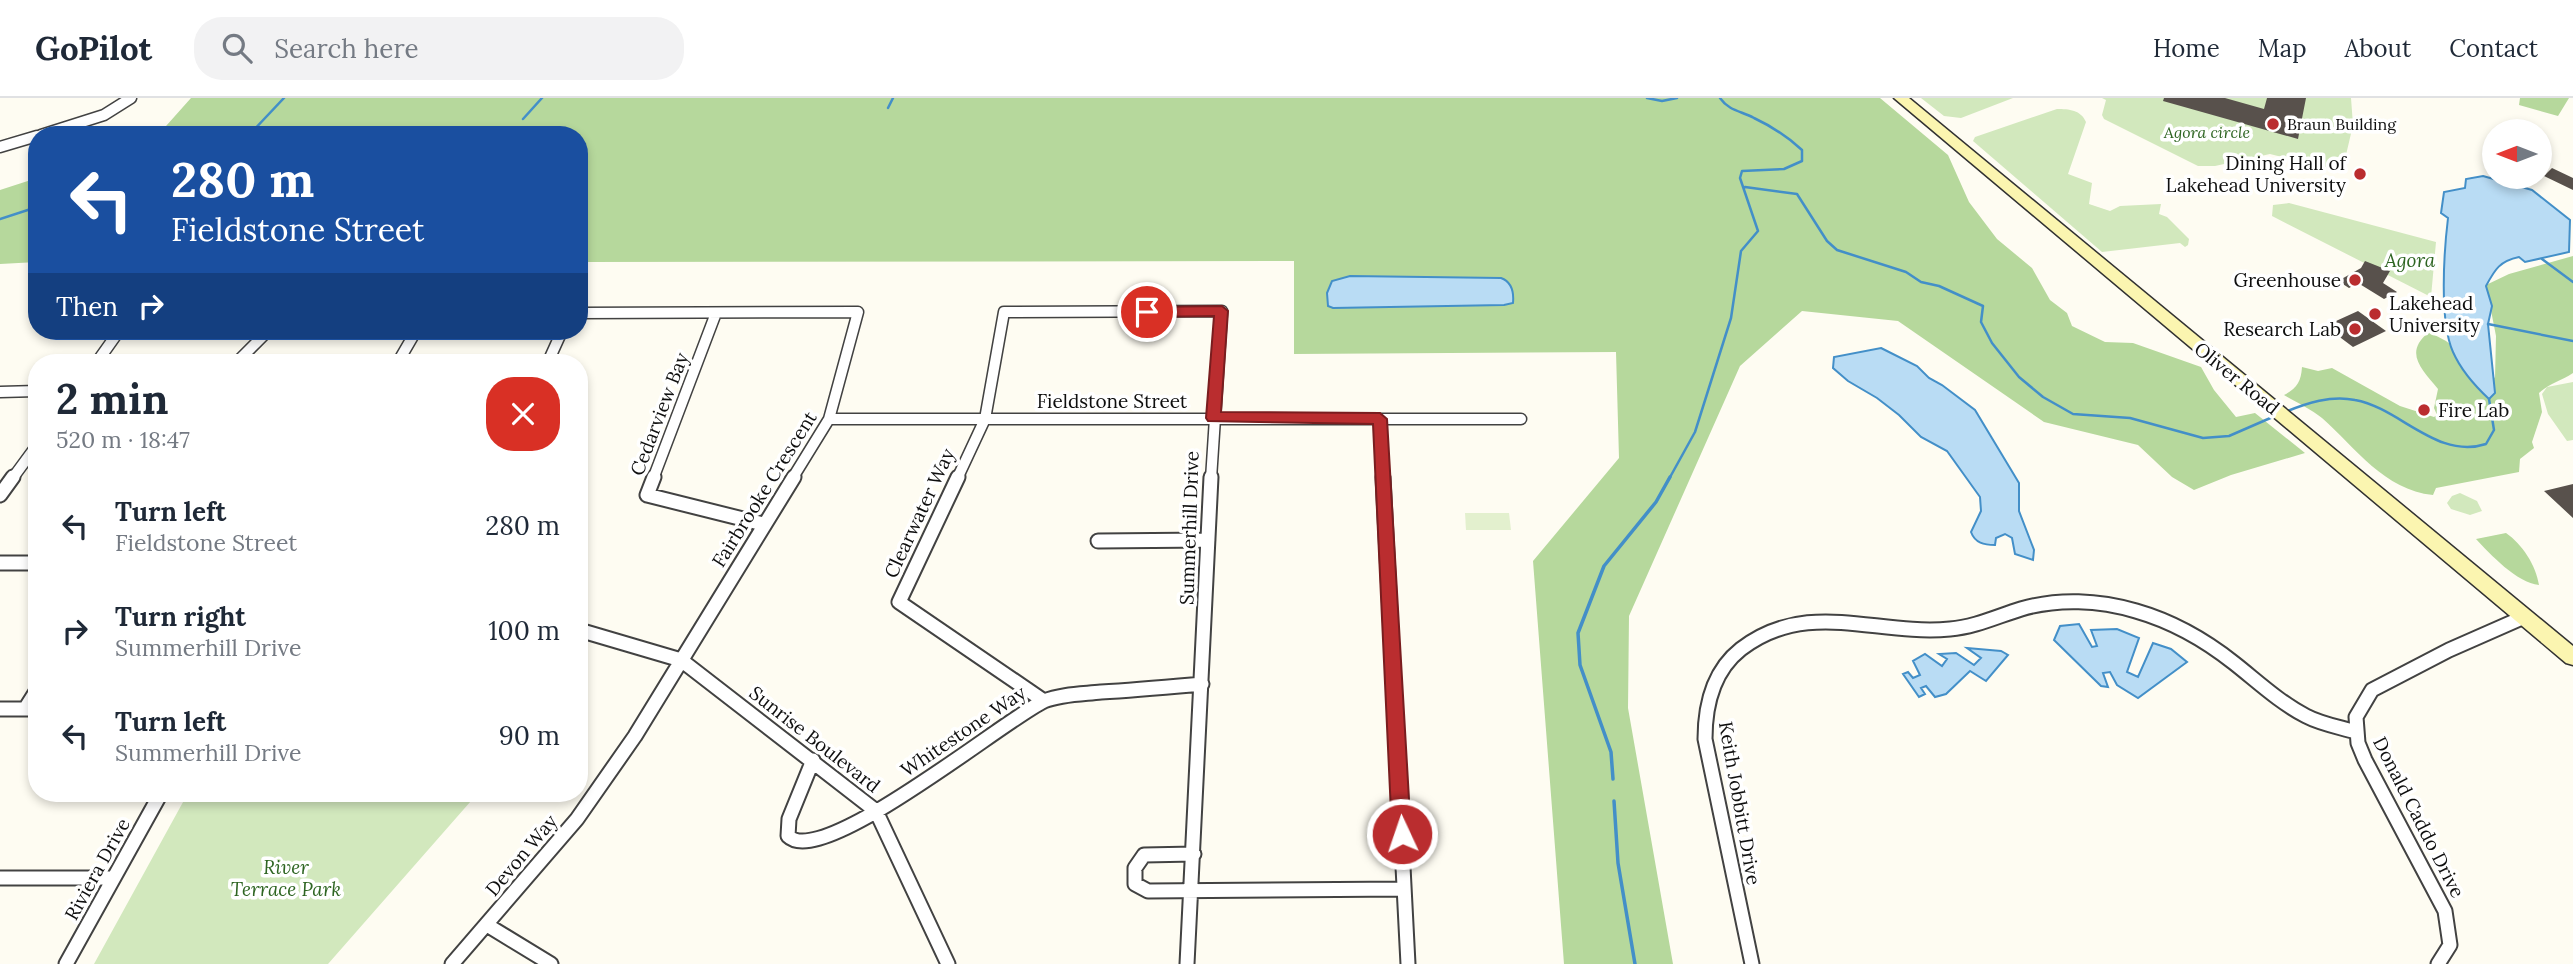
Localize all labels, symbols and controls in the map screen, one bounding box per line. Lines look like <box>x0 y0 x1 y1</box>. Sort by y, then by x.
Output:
search box <box>194 17 684 80</box>
text: GoPilot <box>35 27 152 69</box>
icon: search <box>218 29 256 67</box>
text: Search here <box>274 32 419 65</box>
text: Home <box>2153 33 2220 64</box>
text: Map <box>2258 33 2307 64</box>
text: About <box>2345 33 2411 64</box>
text: Contact <box>2449 33 2538 64</box>
place label: Braun Building <box>2287 114 2397 134</box>
marker: Braun Building <box>2265 116 2281 132</box>
north arrow <box>2482 119 2552 189</box>
map controls <box>2482 119 2552 189</box>
park label: Agora circle <box>2163 122 2251 142</box>
text: 280 m <box>171 148 314 210</box>
place label: Dining Hall of Lakehead University <box>2166 151 2348 197</box>
icon: left <box>56 154 147 245</box>
marker: Dining Hall of Lakehead University <box>2352 166 2368 182</box>
text: Fieldstone Street <box>171 209 424 250</box>
park label: Agora <box>2384 248 2436 272</box>
place label: Greenhouse <box>2233 268 2341 292</box>
marker: Greenhouse <box>2347 272 2363 288</box>
pin <box>1117 282 1177 342</box>
icon: right <box>132 287 170 325</box>
text: Then <box>56 290 118 323</box>
place label: Lakehead University <box>2389 291 2480 337</box>
icon: arrive <box>1128 293 1166 331</box>
marker: Lakehead University <box>2367 306 2383 322</box>
place label: Research Lab <box>2223 317 2341 341</box>
marker: Research Lab <box>2347 321 2363 337</box>
street label: Oliver Road <box>2190 336 2284 420</box>
street label: Cedarview Bay <box>625 349 693 479</box>
text: 2 min <box>56 372 169 426</box>
button: close <box>486 377 560 451</box>
street label: Fieldstone Street <box>1037 389 1188 413</box>
place label: Fire Lab <box>2438 398 2509 422</box>
marker: Fire Lab <box>2416 402 2432 418</box>
street label: Fairbrooke Crescent <box>706 406 822 571</box>
text: 520 m · 18:47 <box>56 425 190 454</box>
street label: Clearwater Way <box>878 444 960 582</box>
street label: Summerhill Drive <box>1174 451 1204 605</box>
text: Turn left <box>115 495 226 528</box>
icon: left <box>56 507 94 545</box>
text: 280 m <box>485 509 560 542</box>
text: Fieldstone Street <box>115 528 297 557</box>
text: Turn right <box>115 600 246 633</box>
icon: right <box>56 612 94 650</box>
text: 100 m <box>488 614 560 647</box>
text: Summerhill Drive <box>115 633 301 662</box>
street label: Sunrise Boulevard <box>745 680 885 798</box>
street label: Whitestone Way <box>896 680 1030 782</box>
text: Turn left <box>115 705 226 738</box>
icon: left <box>56 717 94 755</box>
text: 90 m <box>499 719 560 752</box>
street label: Keith Jobbitt Drive <box>1714 719 1766 887</box>
street label: Donald Caddo Drive <box>2368 732 2470 902</box>
text: Summerhill Drive <box>115 738 301 767</box>
position arrow <box>1365 797 1439 871</box>
street label: Devon Way <box>480 809 562 901</box>
street label: Riviera Drive <box>59 814 135 924</box>
park label: River Terrace Park <box>231 855 341 901</box>

